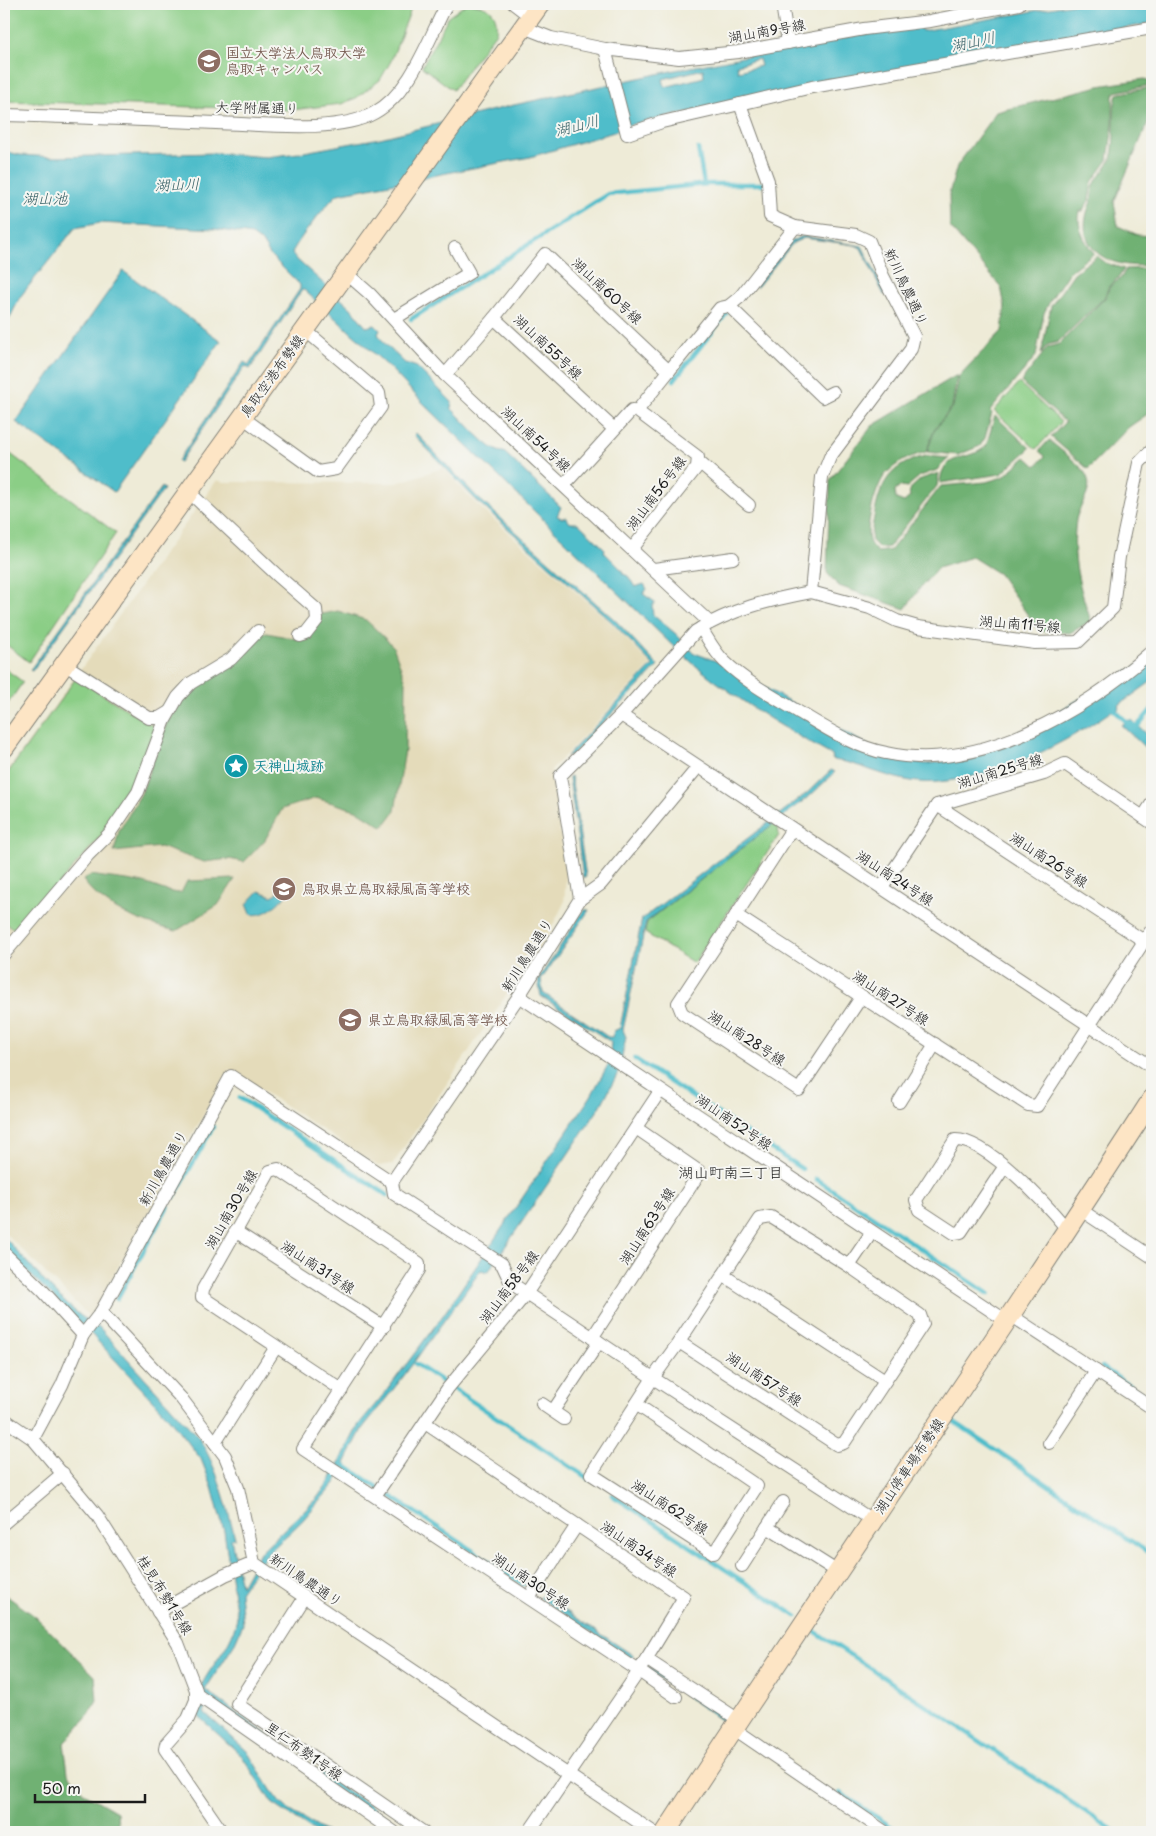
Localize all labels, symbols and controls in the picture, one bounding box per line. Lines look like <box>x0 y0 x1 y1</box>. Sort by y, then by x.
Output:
street label: 湖山南9号線 <box>727 13 807 48</box>
water label: 湖山川 <box>948 25 997 56</box>
place label: 国立大学法人鳥取大学 鳥取キャンパス <box>226 42 366 79</box>
school or university icon: 国立大学法人鳥取大学 鳥取キャンパス <box>196 48 222 74</box>
street label: 大学附属通り <box>215 96 299 119</box>
water label: 湖山川 <box>552 108 601 141</box>
water label: 湖山川 <box>154 171 200 196</box>
water label: 湖山池 <box>22 186 68 209</box>
street label: 新川鳥農通り <box>879 244 934 329</box>
street label: 湖山南60号線 <box>567 252 647 329</box>
street label: 湖山南55号線 <box>509 309 588 384</box>
street label: 鳥取空港布勢線 <box>234 330 309 422</box>
street label: 湖山南54号線 <box>497 401 576 476</box>
street label: 湖山南56号線 <box>621 451 691 534</box>
street label: 湖山南11号線 <box>978 609 1062 638</box>
street label: 湖山南25号線 <box>954 748 1045 794</box>
place icon: 天神山城跡 <box>223 753 249 779</box>
place label: 天神山城跡 <box>254 755 324 776</box>
street label: 湖山南26号線 <box>1006 826 1092 893</box>
street label: 湖山南24号線 <box>852 845 938 911</box>
school or university icon: 鳥取県立鳥取緑風高等学校 <box>271 876 297 902</box>
place label: 鳥取県立鳥取緑風高等学校 <box>302 878 470 899</box>
street label: 新川鳥農通り <box>495 914 558 996</box>
street label: 湖山南27号線 <box>849 965 934 1030</box>
street label: 湖山南28号線 <box>704 1005 790 1071</box>
school or university icon: 県立鳥取緑風高等学校 <box>337 1007 363 1033</box>
place label: 県立鳥取緑風高等学校 <box>368 1009 508 1030</box>
street label: 湖山南52号線 <box>692 1088 777 1155</box>
street label: 新川鳥農通り <box>133 1126 192 1210</box>
district label: 湖山町南三丁目 <box>678 1160 784 1183</box>
street label: 湖山南30号線 <box>199 1165 262 1253</box>
street label: 湖山南63号線 <box>614 1183 680 1269</box>
street label: 湖山南31号線 <box>277 1235 360 1298</box>
street label: 湖山南58号線 <box>474 1245 543 1328</box>
street label: 湖山南57号線 <box>722 1346 806 1411</box>
street label: 湖山停車場布勢線 <box>869 1413 949 1518</box>
street label: 湖山南62号線 <box>627 1474 713 1539</box>
street label: 湖山南34号線 <box>597 1515 682 1582</box>
street label: 新川鳥農通り <box>266 1547 347 1612</box>
street label: 湖山南30号線 <box>488 1547 574 1614</box>
street label: 桂見布勢1号線 <box>133 1551 198 1639</box>
street label: 里仁布勢1号線 <box>261 1716 347 1785</box>
scale bar <box>35 1771 145 1803</box>
text: 50 m <box>42 1776 81 1799</box>

